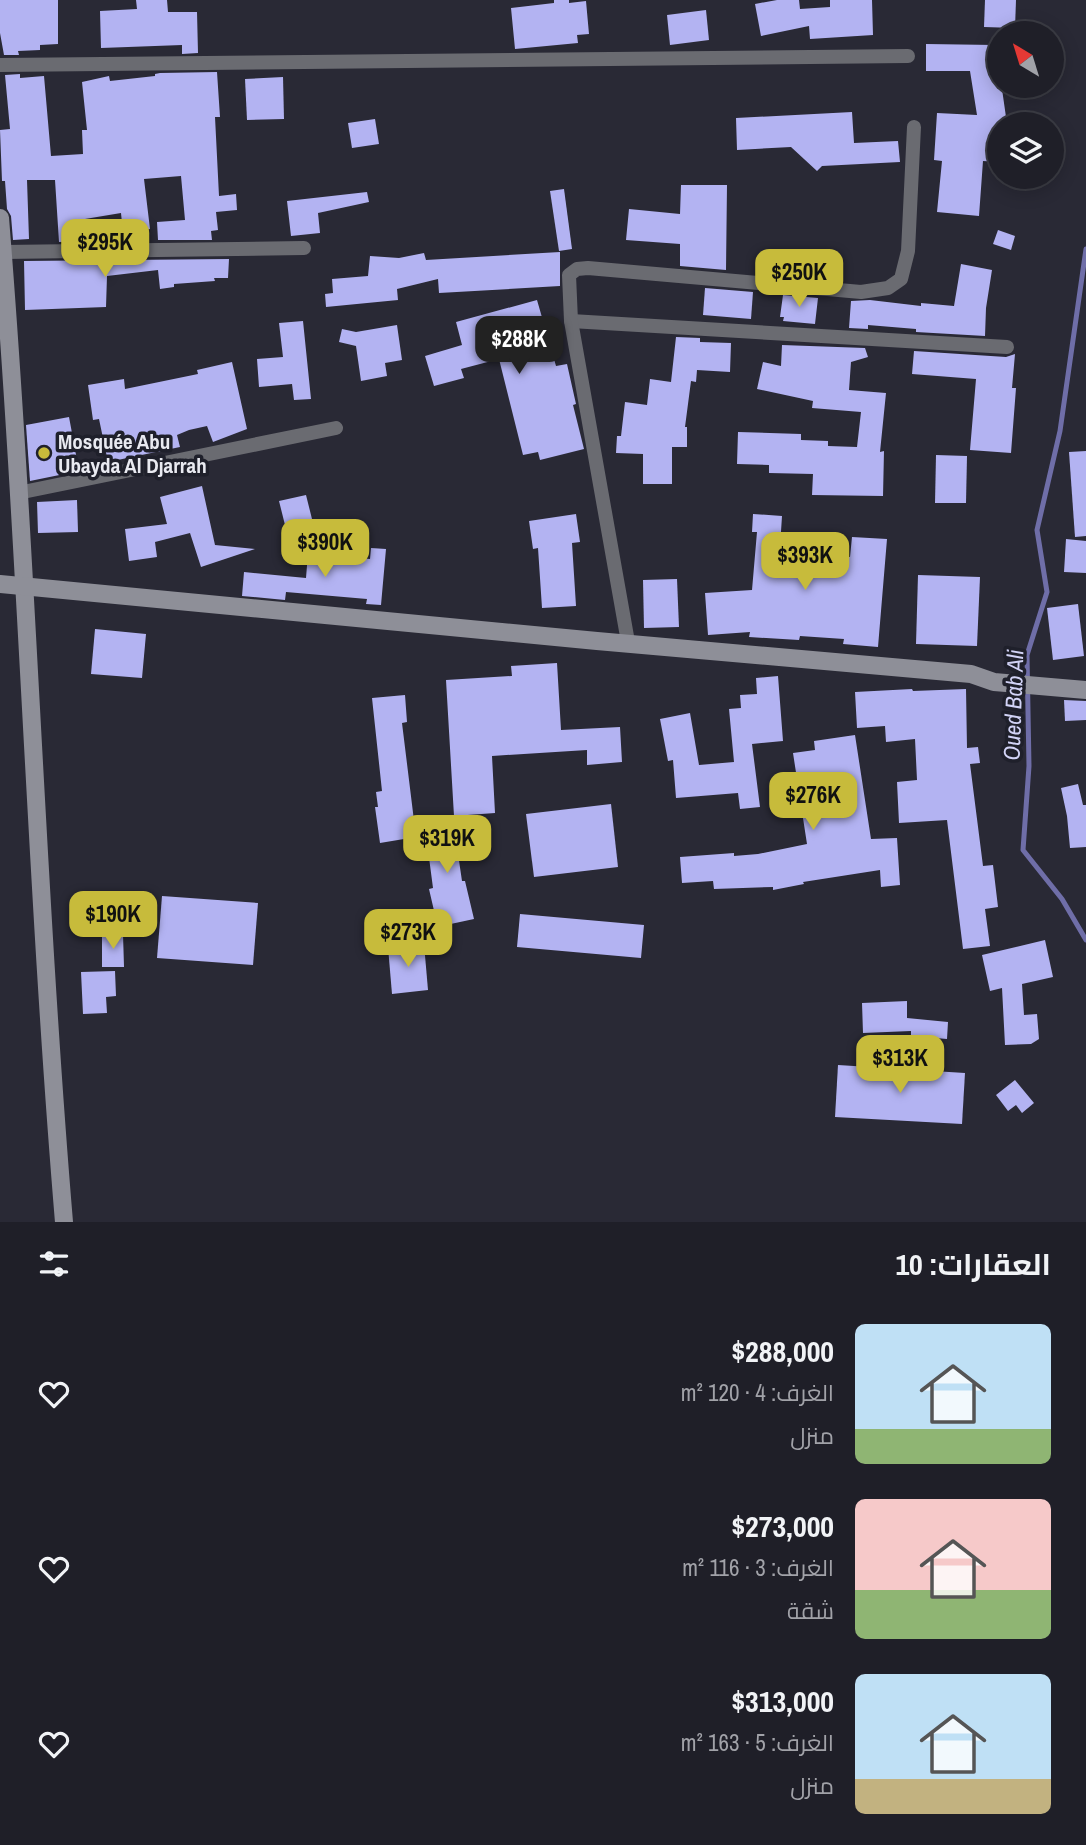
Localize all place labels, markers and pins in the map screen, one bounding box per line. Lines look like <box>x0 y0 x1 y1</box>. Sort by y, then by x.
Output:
pin: $295K <box>56 219 154 279</box>
pin: $250K <box>750 250 848 309</box>
pin: $288K <box>470 316 568 376</box>
place label: Mosquée Abu Ubayda Al Djarrah <box>58 427 207 480</box>
marker: Mosquée Abu Ubayda Al Djarrah <box>36 445 52 461</box>
pin: $390K <box>276 520 374 579</box>
pin: $393K <box>756 532 854 592</box>
pin: $276K <box>764 772 862 832</box>
pin: $319K <box>398 816 496 875</box>
pin: $190K <box>64 892 162 951</box>
pin: $273K <box>359 909 457 969</box>
pin: $313K <box>851 1036 949 1095</box>

